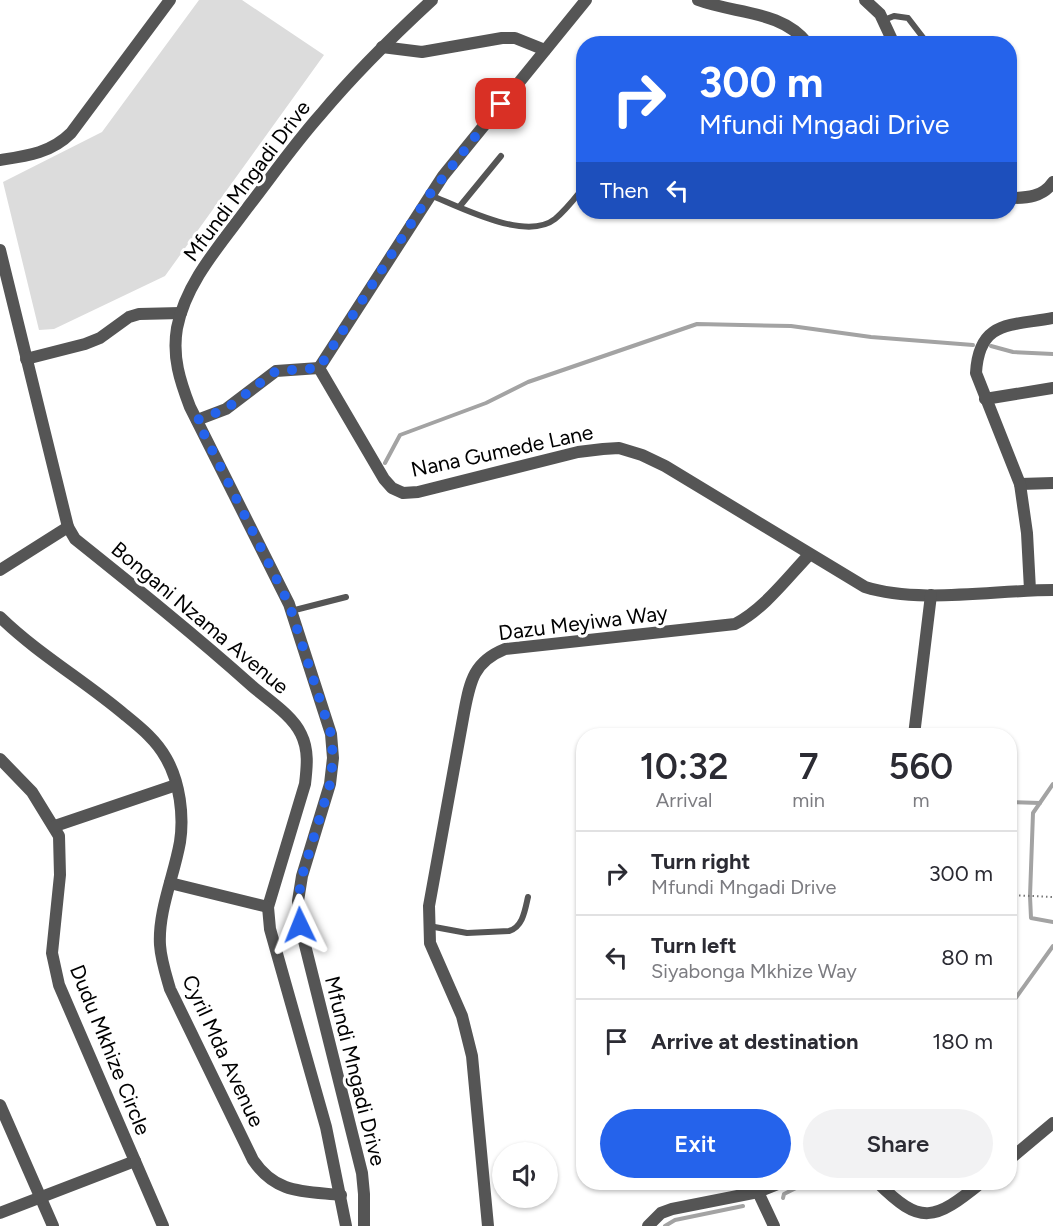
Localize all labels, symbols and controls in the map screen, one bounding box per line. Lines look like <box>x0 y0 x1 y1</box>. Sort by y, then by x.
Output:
text: 300 m <box>699 57 823 108</box>
icon: right <box>600 60 678 138</box>
pin <box>475 78 526 129</box>
icon: arrive <box>484 87 517 120</box>
street label: Mfundi Mngadi Drive <box>178 95 315 266</box>
text: Mfundi Mngadi Drive <box>699 108 949 141</box>
icon: left <box>661 174 694 207</box>
text: Then <box>600 177 649 204</box>
street label: Nana Gumede Lane <box>409 419 595 482</box>
street label: Bongani Nzama Avenue <box>107 536 294 699</box>
street label: Dazu Meyiwa Way <box>497 600 669 645</box>
text: 10:32 <box>640 745 729 788</box>
text: 7 <box>799 745 818 788</box>
text: 560 <box>889 745 953 788</box>
text: Arrival <box>656 788 712 812</box>
text: min <box>792 788 825 812</box>
text: m <box>912 788 929 812</box>
text: Turn right <box>651 848 750 875</box>
icon: right <box>600 857 633 890</box>
text: 300 m <box>929 860 993 887</box>
text: Mfundi Mngadi Drive <box>651 875 837 899</box>
position arrow <box>268 893 332 957</box>
text: Turn left <box>651 932 737 959</box>
icon: left <box>600 941 633 974</box>
text: 80 m <box>941 944 993 971</box>
text: Siyabonga Mkhize Way <box>651 959 857 983</box>
street label: Dudu Mkhize Circle <box>65 961 156 1139</box>
street label: Cyril Mda Avenue <box>177 971 270 1131</box>
street label: Mfundi Mngadi Drive <box>320 973 391 1168</box>
icon: arrive <box>600 1025 633 1058</box>
text: Arrive at destination <box>651 1028 859 1055</box>
text: 180 m <box>932 1028 993 1055</box>
button: Exit <box>600 1109 791 1178</box>
button: Share <box>803 1109 993 1178</box>
map controls <box>492 1142 558 1208</box>
button: sound <box>492 1142 558 1208</box>

